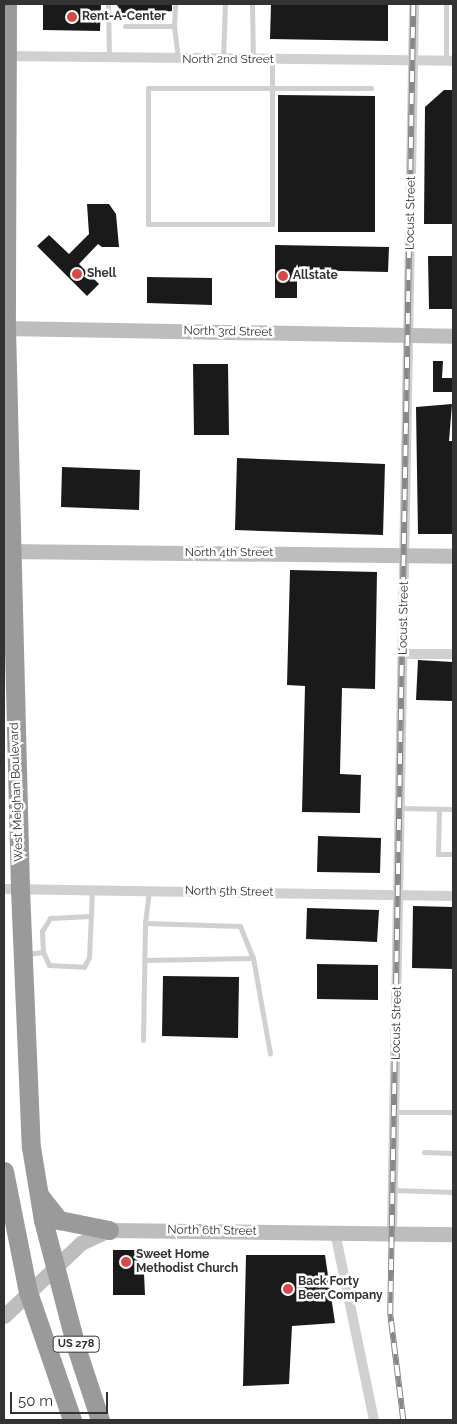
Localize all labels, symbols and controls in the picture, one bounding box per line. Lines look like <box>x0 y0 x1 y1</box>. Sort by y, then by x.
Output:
place label: Rent-A-Center <box>82 10 166 24</box>
marker: Rent-A-Center <box>66 11 78 23</box>
street label: North 2nd Street <box>182 53 274 67</box>
street label: Locust Street <box>403 176 419 250</box>
place label: Shell <box>87 267 116 281</box>
marker: Shell <box>71 268 83 280</box>
place label: Allstate <box>293 269 338 283</box>
marker: Allstate <box>277 270 289 282</box>
street label: North 3rd Street <box>183 324 273 340</box>
street label: North 4th Street <box>185 546 273 560</box>
street label: Locust Street <box>396 581 412 655</box>
street label: West Meighan Boulevard <box>7 722 27 862</box>
street label: North 5th Street <box>185 884 273 900</box>
street label: Locust Street <box>389 986 405 1060</box>
street label: North 6th Street <box>167 1223 257 1239</box>
place label: Sweet Home Methodist Church <box>136 1248 238 1276</box>
marker: Sweet Home Methodist Church <box>120 1256 132 1268</box>
place label: Back Forty Beer Company <box>298 1275 383 1303</box>
marker: Back Forty Beer Company <box>282 1283 294 1295</box>
road number: US 278 <box>52 1336 100 1352</box>
scale bar <box>12 1382 110 1414</box>
text: 50 m <box>18 1392 53 1410</box>

